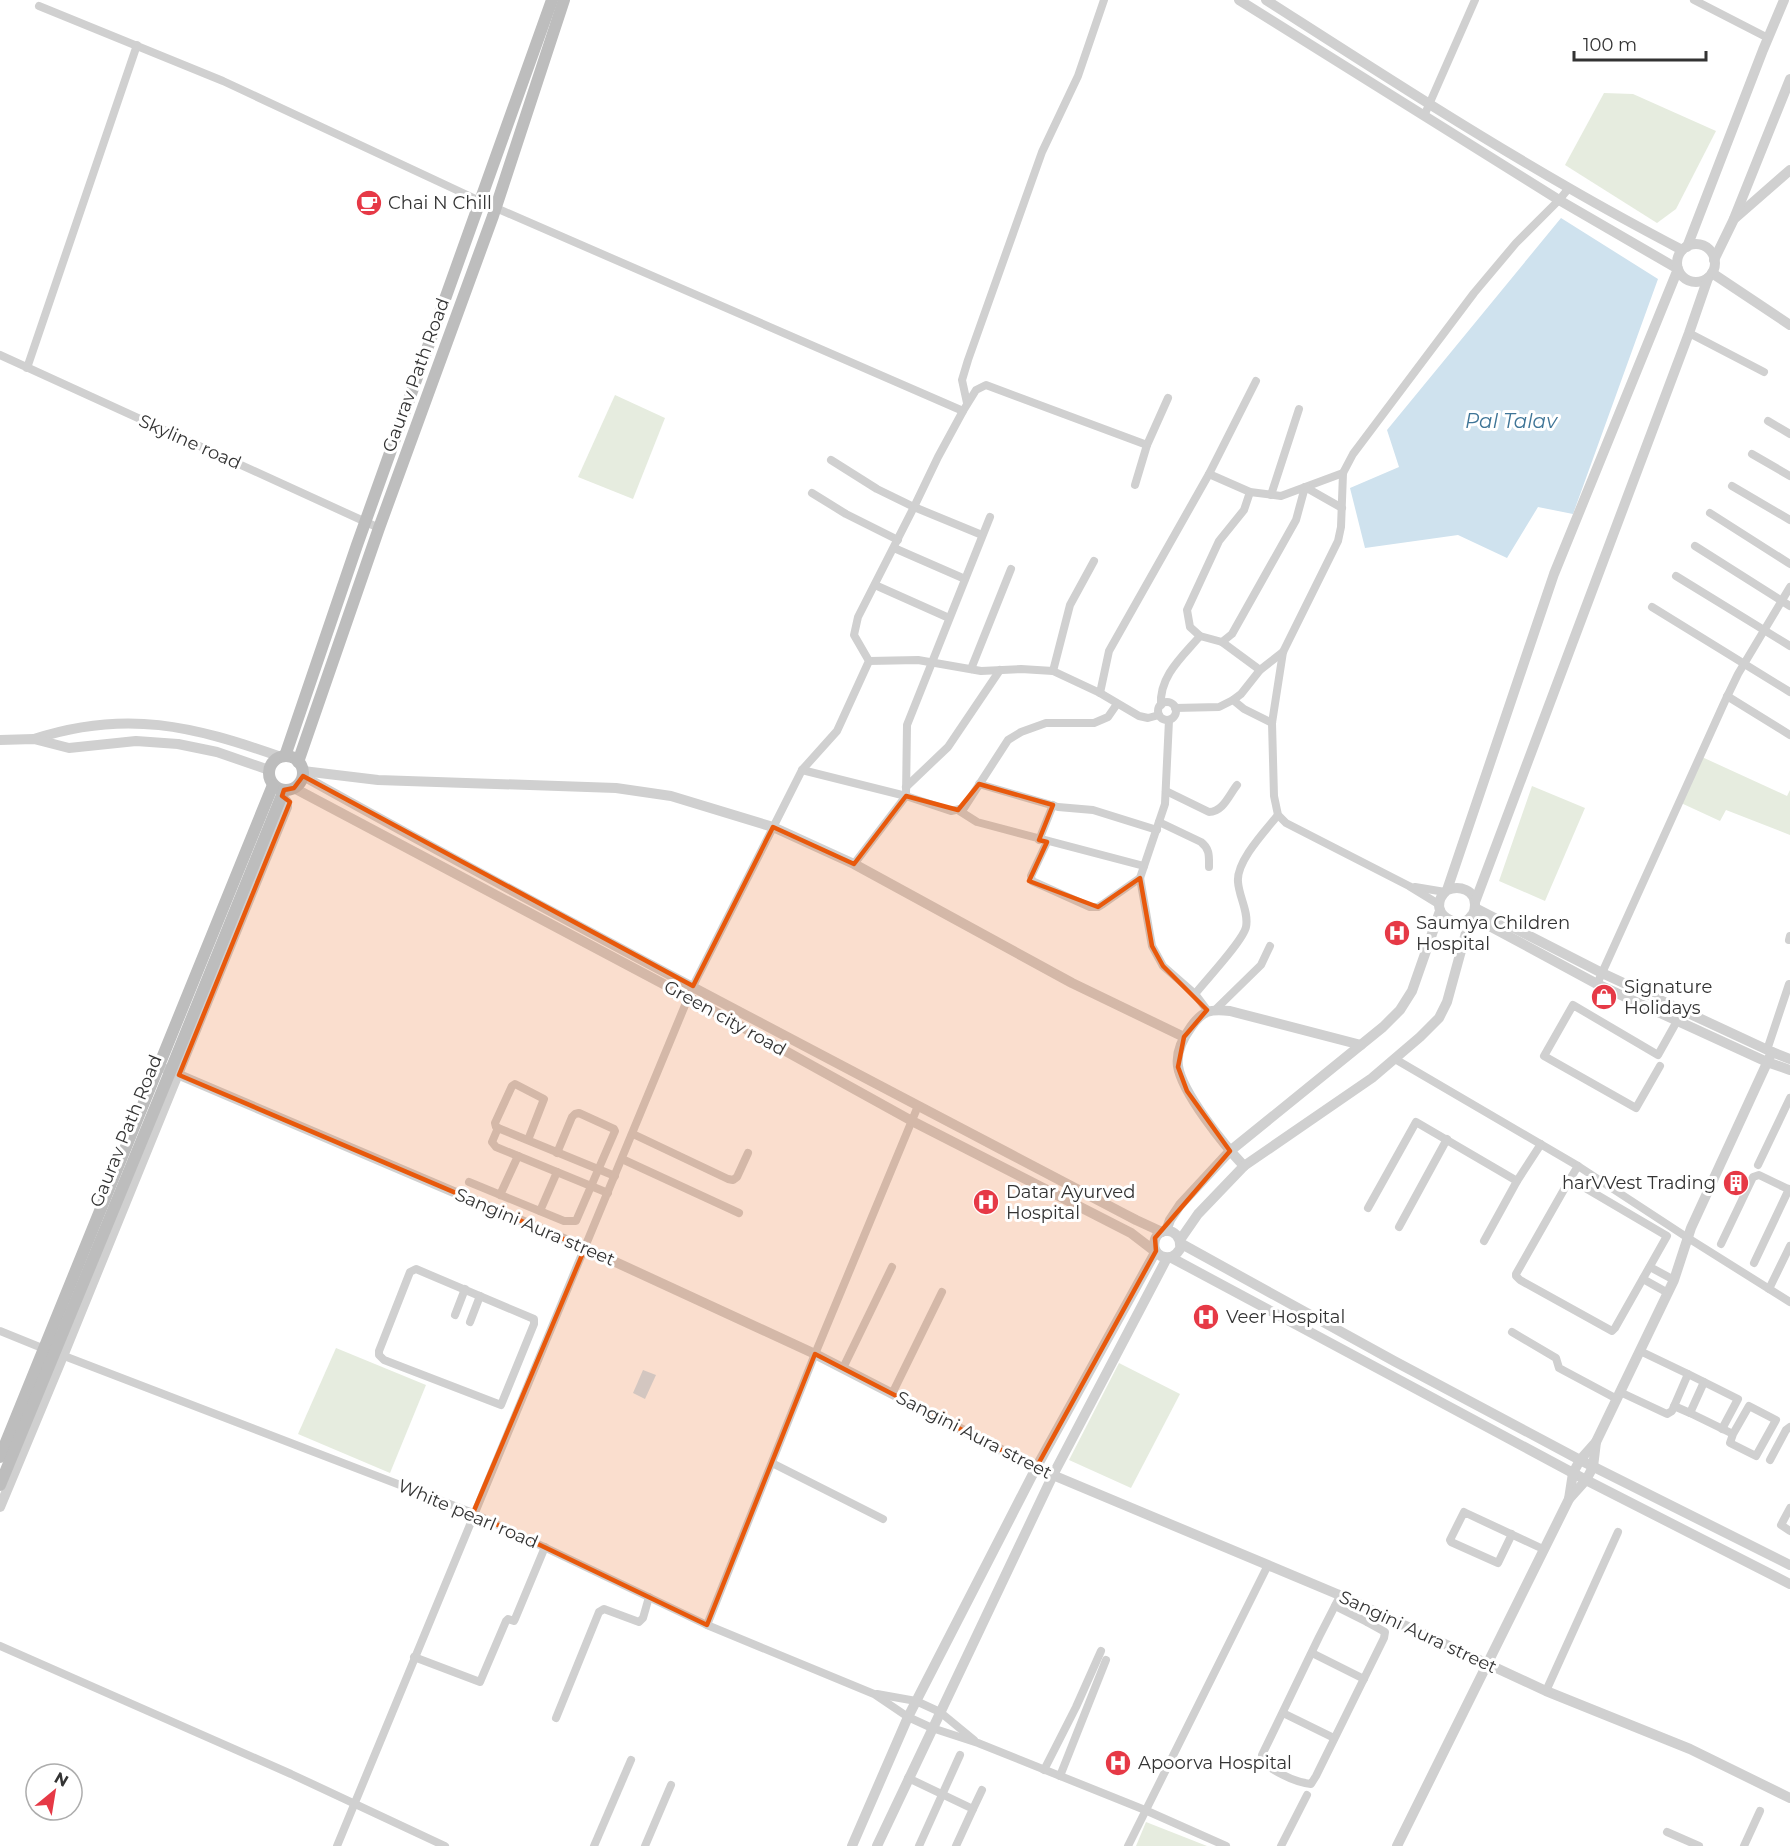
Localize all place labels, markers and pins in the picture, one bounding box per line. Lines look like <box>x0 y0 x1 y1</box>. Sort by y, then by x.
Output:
cafe icon: Chai N Chill <box>354 188 384 218</box>
place label: Chai N Chill <box>388 192 492 214</box>
place label: Saumya Children Hospital <box>1416 912 1570 955</box>
hospital icon: Saumya Children Hospital <box>1382 918 1412 948</box>
place label: Signature Holidays <box>1624 976 1712 1019</box>
shop icon: Signature Holidays <box>1589 982 1619 1012</box>
building icon: harVVest Trading <box>1721 1168 1751 1198</box>
place label: harVVest Trading <box>1562 1172 1716 1194</box>
place label: Datar Ayurved Hospital <box>1006 1181 1135 1224</box>
hospital icon: Datar Ayurved Hospital <box>971 1187 1001 1217</box>
hospital icon: Veer Hospital <box>1191 1302 1221 1332</box>
place label: Veer Hospital <box>1226 1306 1345 1328</box>
hospital icon: Apoorva Hospital <box>1103 1748 1133 1778</box>
place label: Apoorva Hospital <box>1138 1752 1292 1774</box>

